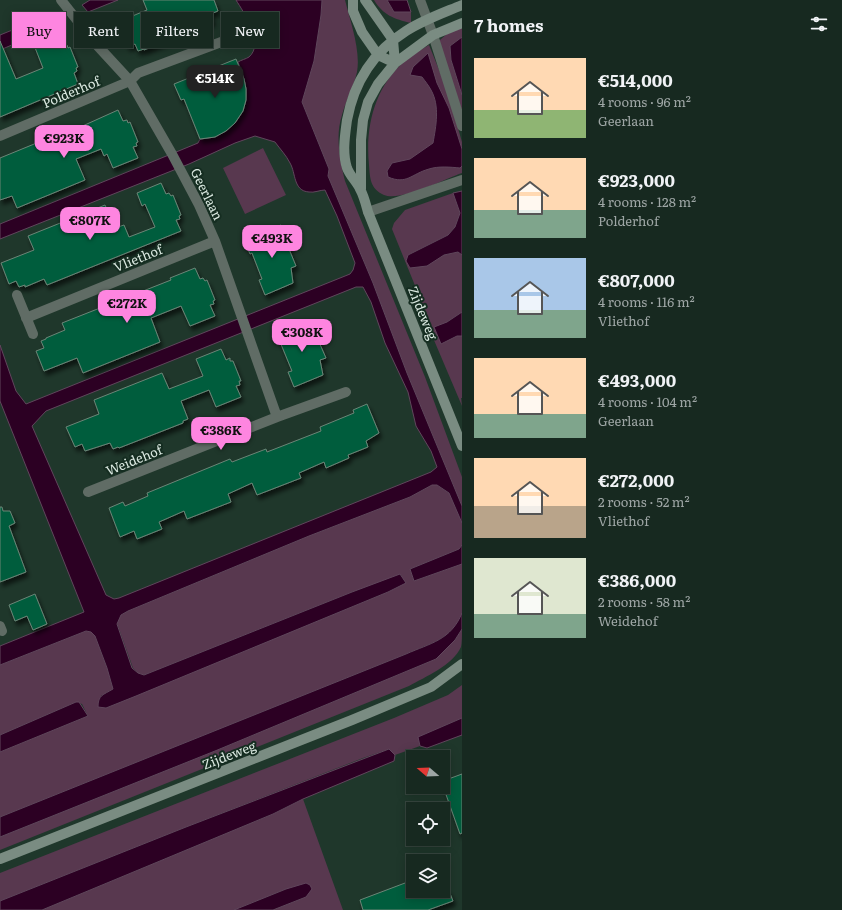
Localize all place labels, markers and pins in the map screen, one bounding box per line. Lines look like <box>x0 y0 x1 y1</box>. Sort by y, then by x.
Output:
pin: €514K <box>187 65 243 99</box>
pin: €923K <box>36 125 92 159</box>
pin: €807K <box>62 207 118 241</box>
pin: €493K <box>244 225 300 259</box>
pin: €272K <box>99 290 155 324</box>
pin: €308K <box>274 319 330 353</box>
pin: €386K <box>193 417 249 451</box>

